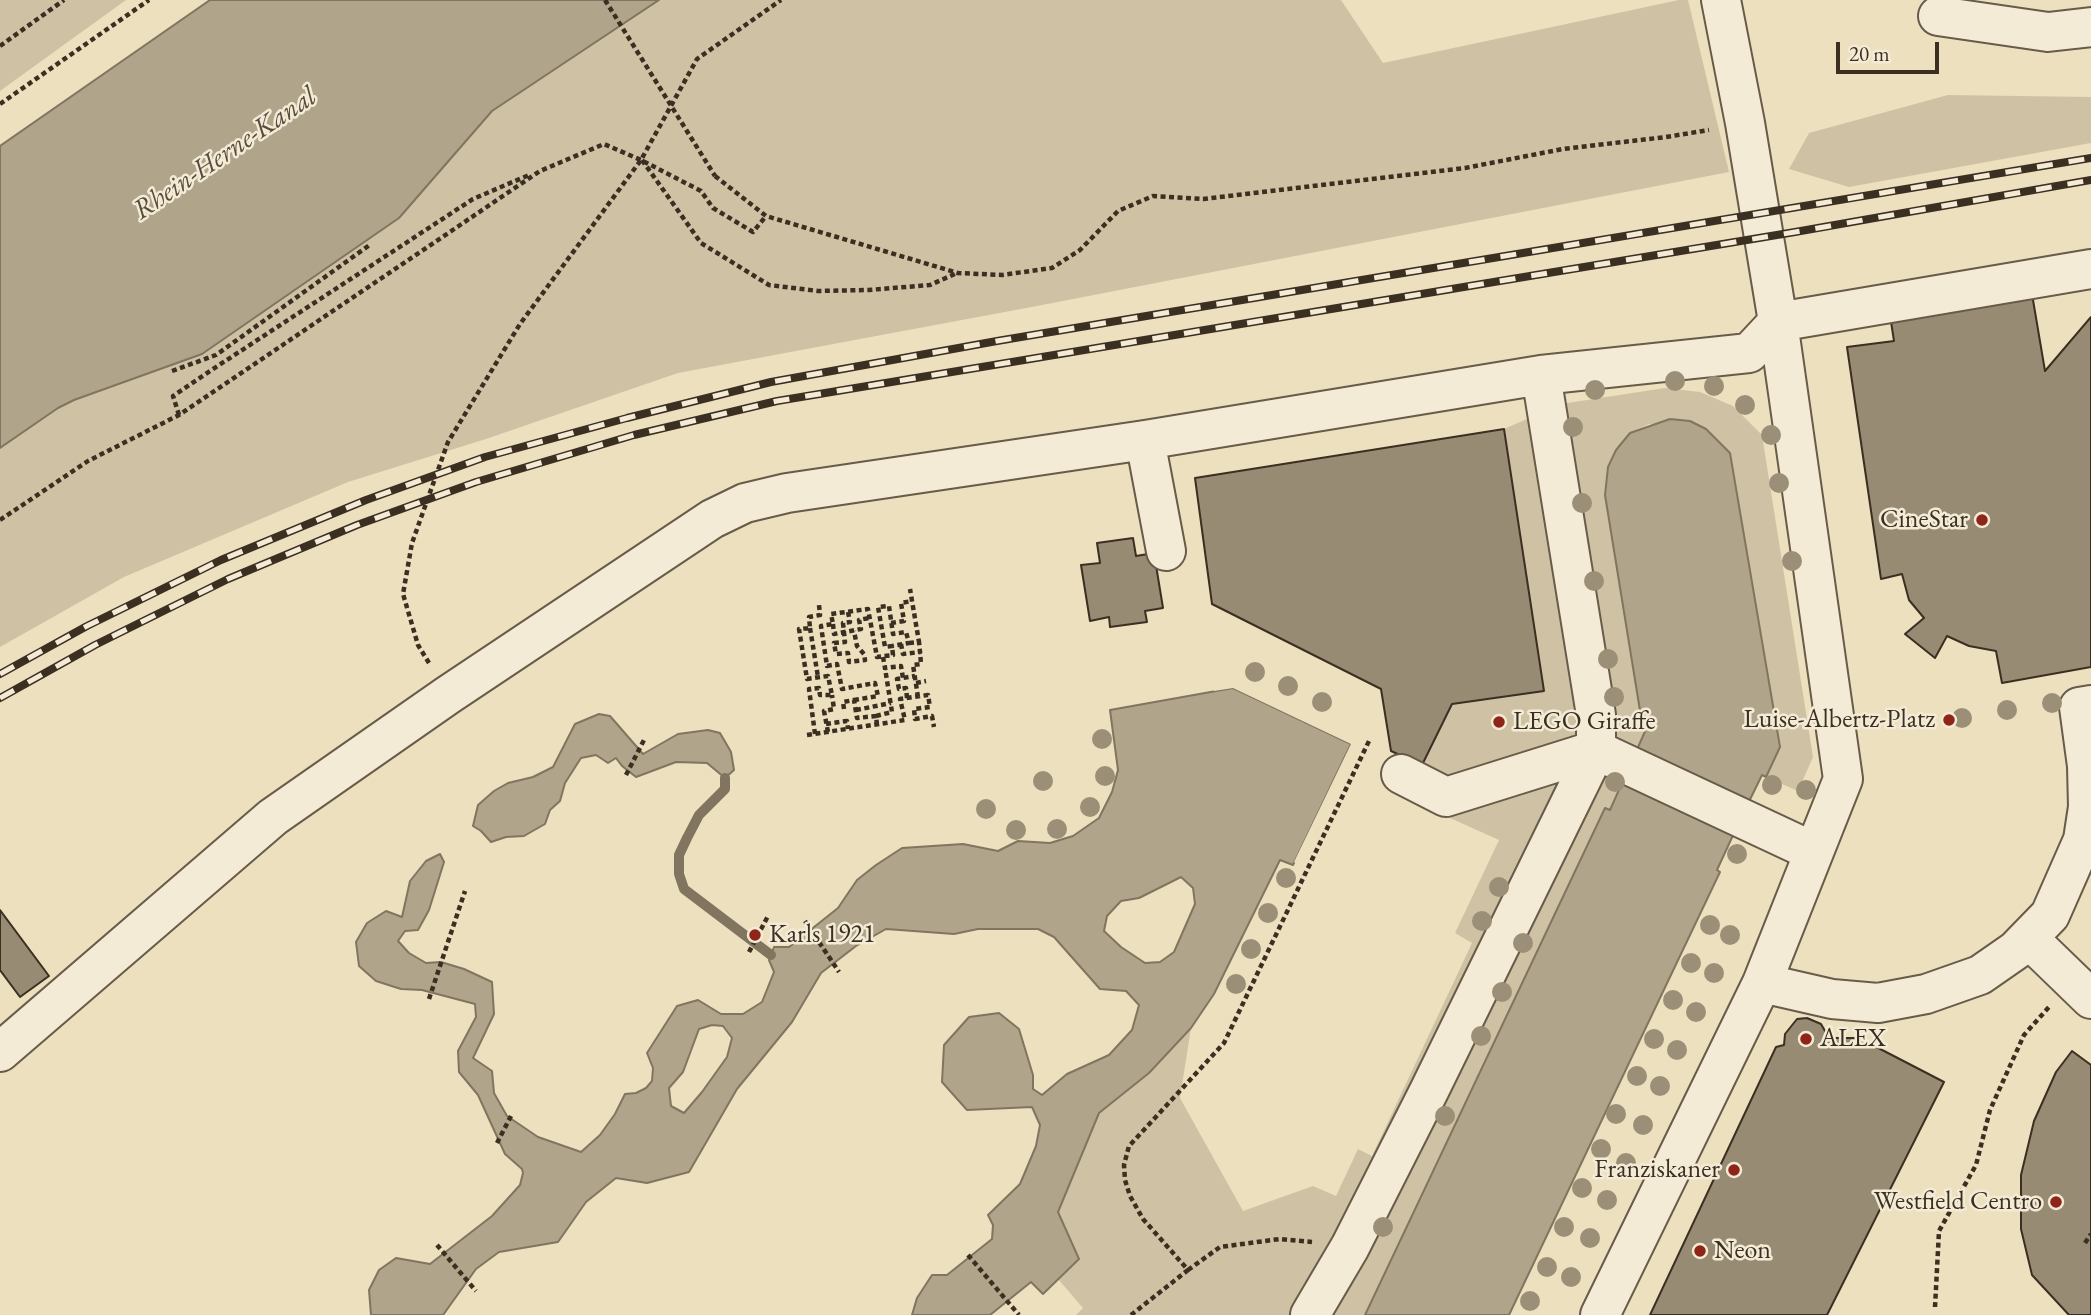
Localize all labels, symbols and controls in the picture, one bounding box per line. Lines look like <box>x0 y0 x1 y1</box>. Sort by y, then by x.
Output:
scale bar <box>1839 28 1942 72</box>
text: 20 m <box>1849 40 1890 67</box>
water label: Rhein-Herne-Kanal <box>127 80 323 228</box>
place label: CineStar <box>1880 504 1968 536</box>
marker: CineStar <box>1974 512 1990 528</box>
place label: Luise-Albertz-Platz <box>1744 704 1935 736</box>
place label: LEGO Giraffe <box>1513 706 1656 738</box>
marker: Luise-Albertz-Platz <box>1941 712 1957 728</box>
marker: LEGO Giraffe <box>1491 714 1507 730</box>
place label: Karls 1921 <box>769 919 876 951</box>
marker: Karls 1921 <box>747 927 763 943</box>
place label: ALEX <box>1820 1023 1886 1055</box>
marker: ALEX <box>1798 1031 1814 1047</box>
place label: Franziskaner <box>1594 1154 1720 1186</box>
marker: Franziskaner <box>1726 1162 1742 1178</box>
place label: Westfield Centro <box>1874 1186 2042 1218</box>
marker: Westfield Centro <box>2048 1194 2064 1210</box>
place label: Neon <box>1714 1235 1771 1267</box>
marker: Neon <box>1692 1243 1708 1259</box>

